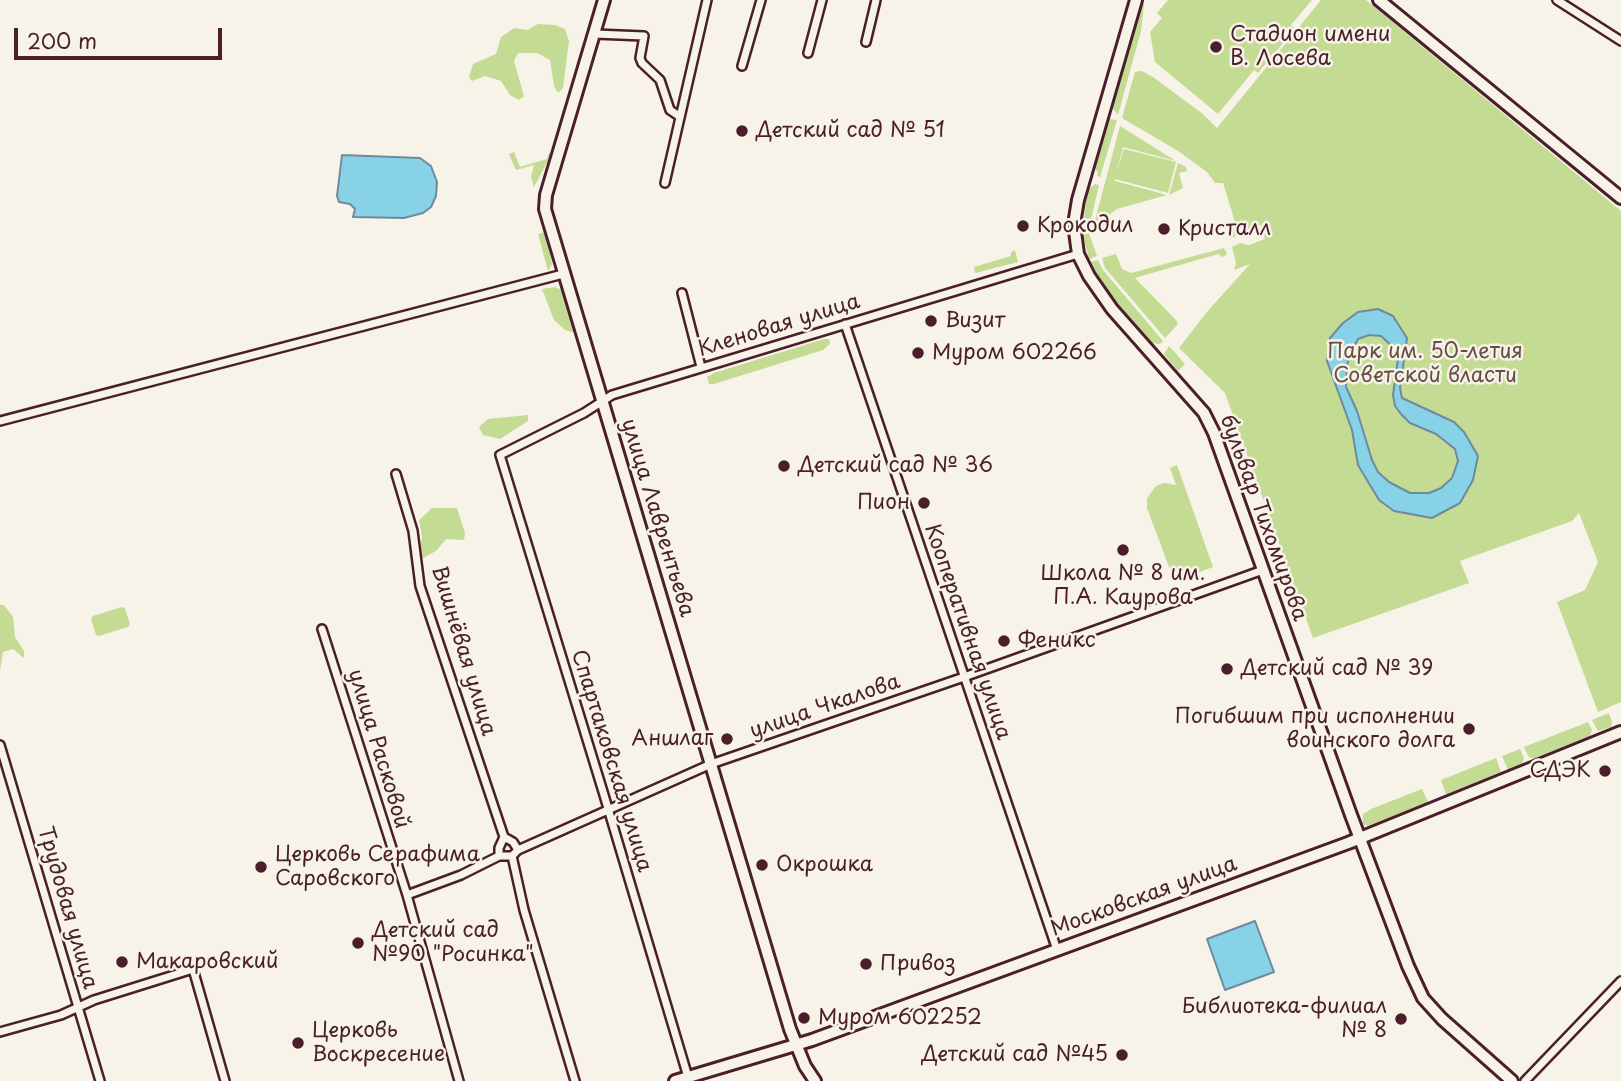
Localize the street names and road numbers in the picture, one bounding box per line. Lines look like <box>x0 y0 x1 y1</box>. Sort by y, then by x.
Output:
street label: Кленовая улица <box>695 289 863 363</box>
street label: бульвар Тихомирова <box>1214 411 1312 625</box>
street label: улица Лаврентьева <box>615 416 699 620</box>
street label: Кооперативная улица <box>918 521 1016 743</box>
street label: Вишнёвая улица <box>425 563 501 739</box>
street label: Спартаковская улица <box>565 647 657 875</box>
street label: улица Расковой <box>342 666 414 832</box>
street label: улица Чкалова <box>747 669 903 745</box>
street label: Трудовая улица <box>32 824 102 992</box>
street label: Московская улица <box>1047 852 1241 942</box>

